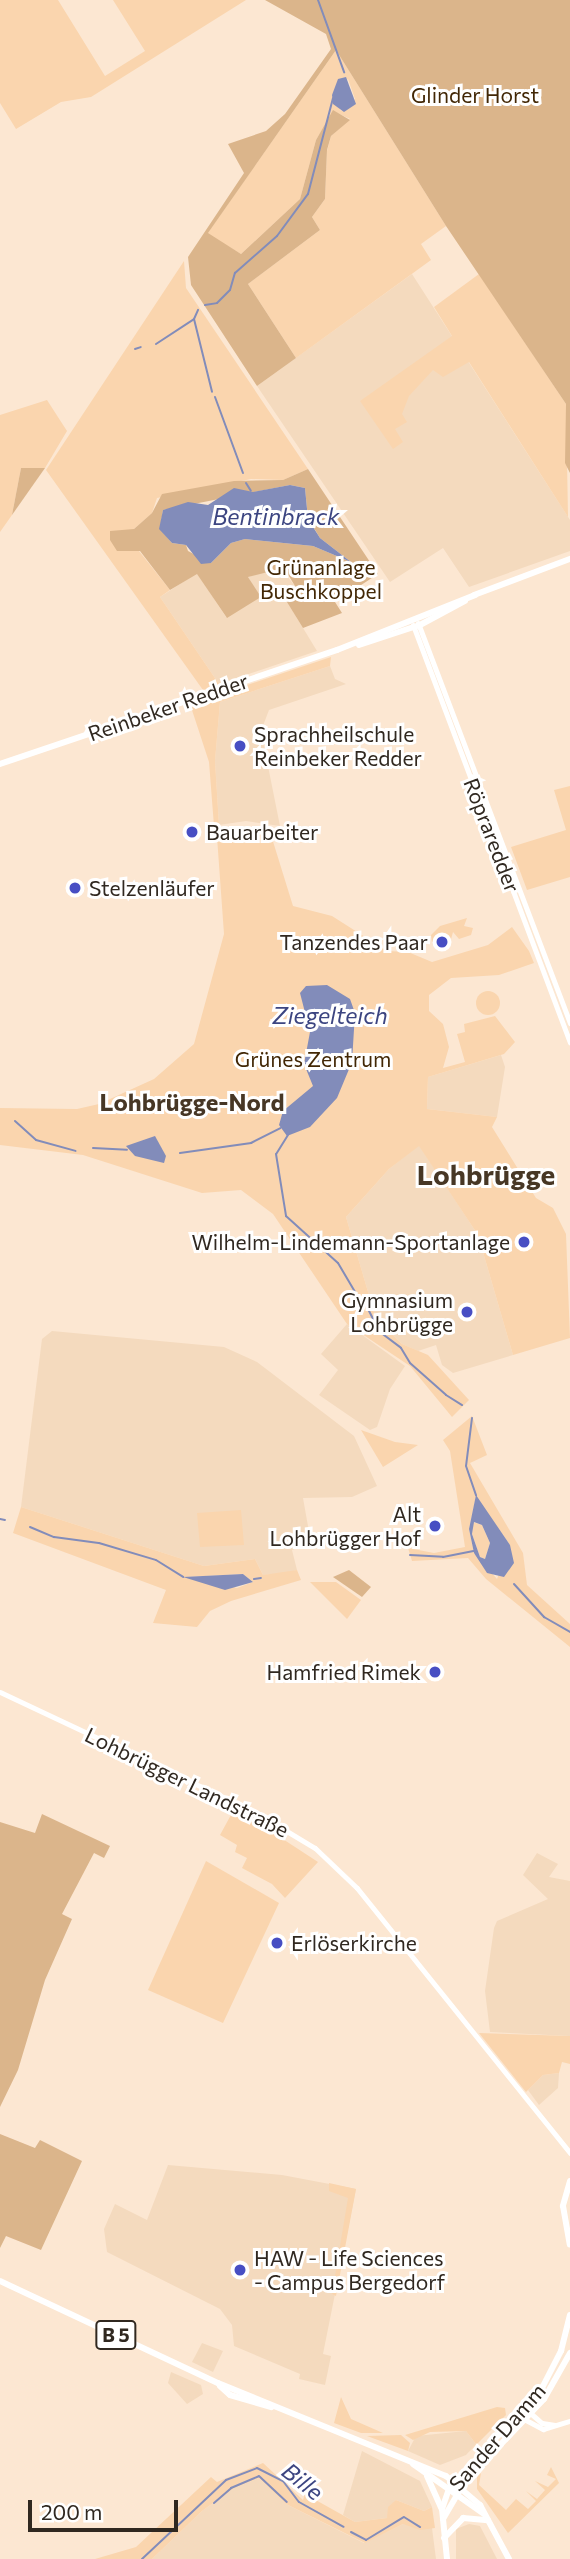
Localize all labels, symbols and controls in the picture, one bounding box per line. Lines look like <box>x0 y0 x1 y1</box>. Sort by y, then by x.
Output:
park label: Glinder Horst <box>411 82 539 108</box>
water label: Bentinbrack <box>212 502 340 530</box>
park label: Grünanlage Buschkoppel <box>260 554 382 604</box>
street label: Reinbeker Redder <box>84 668 252 746</box>
place label: Sprachheilschule Reinbeker Redder <box>254 721 422 771</box>
marker: Sprachheilschule Reinbeker Redder <box>232 738 248 754</box>
street label: Röpraredder <box>459 774 525 896</box>
place label: Bauarbeiter <box>206 819 318 845</box>
marker: Bauarbeiter <box>184 824 200 840</box>
place label: Stelzenläufer <box>89 875 215 901</box>
marker: Stelzenläufer <box>67 880 83 896</box>
place label: Tanzendes Paar <box>280 929 428 955</box>
marker: Tanzendes Paar <box>434 934 450 950</box>
water label: Ziegelteich <box>272 1001 388 1029</box>
park label: Grünes Zentrum <box>235 1046 391 1072</box>
district label: Lohbrügge-Nord <box>100 1088 284 1116</box>
district label: Lohbrügge <box>417 1157 555 1191</box>
place label: Wilhelm-Lindemann-Sportanlage <box>191 1229 510 1255</box>
marker: Wilhelm-Lindemann-Sportanlage <box>516 1234 532 1250</box>
place label: Gymnasium Lohbrügge <box>341 1287 453 1337</box>
marker: Gymnasium Lohbrügge <box>459 1304 475 1320</box>
place label: Alt Lohbrügger Hof <box>269 1501 421 1551</box>
marker: Alt Lohbrügger Hof <box>427 1518 443 1534</box>
place label: Hamfried Rimek <box>266 1659 421 1685</box>
marker: Hamfried Rimek <box>427 1664 443 1680</box>
street label: Lohbrügger Landstraße <box>81 1722 293 1842</box>
place label: Erlöserkirche <box>291 1930 417 1956</box>
marker: Erlöserkirche <box>269 1935 285 1951</box>
place label: HAW - Life Sciences - Campus Bergedorf <box>254 2245 445 2295</box>
marker: HAW - Life Sciences - Campus Bergedorf <box>232 2262 248 2278</box>
road number: B 5 <box>95 2320 137 2350</box>
street label: Sander Damm <box>444 2378 550 2496</box>
water label: Bille <box>277 2456 329 2506</box>
scale bar <box>32 2486 182 2530</box>
text: 200 m <box>41 2499 102 2524</box>

